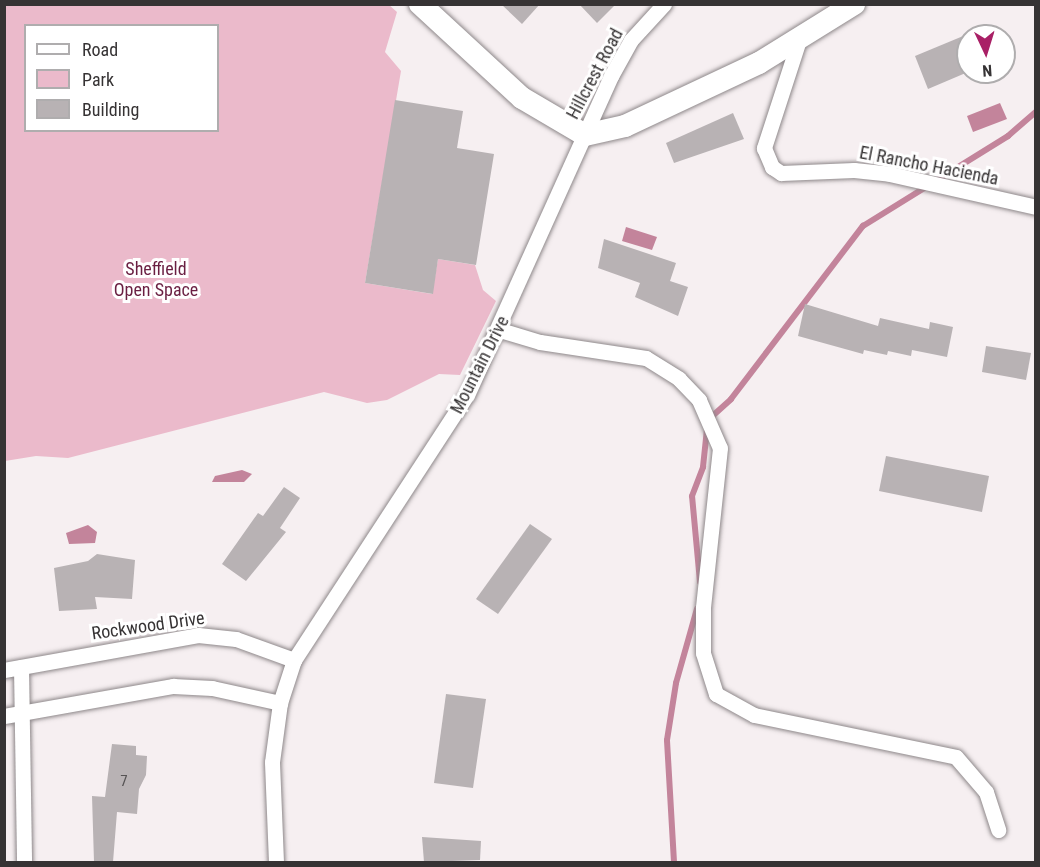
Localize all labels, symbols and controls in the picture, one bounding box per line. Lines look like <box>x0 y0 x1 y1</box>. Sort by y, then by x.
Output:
legend <box>24 24 219 132</box>
north arrow <box>956 24 1016 84</box>
street label: Hillcrest Road <box>562 25 628 123</box>
text: Road <box>82 39 118 60</box>
text: N <box>982 61 993 80</box>
text: Park <box>82 69 114 90</box>
text: Building <box>82 99 139 120</box>
street label: El Rancho Hacienda <box>858 142 1000 190</box>
park label: Sheffield Open Space <box>114 259 198 302</box>
street label: Mountain Drive <box>446 312 514 418</box>
street label: Rockwood Drive <box>90 607 206 645</box>
house number: 7 <box>120 773 128 791</box>

